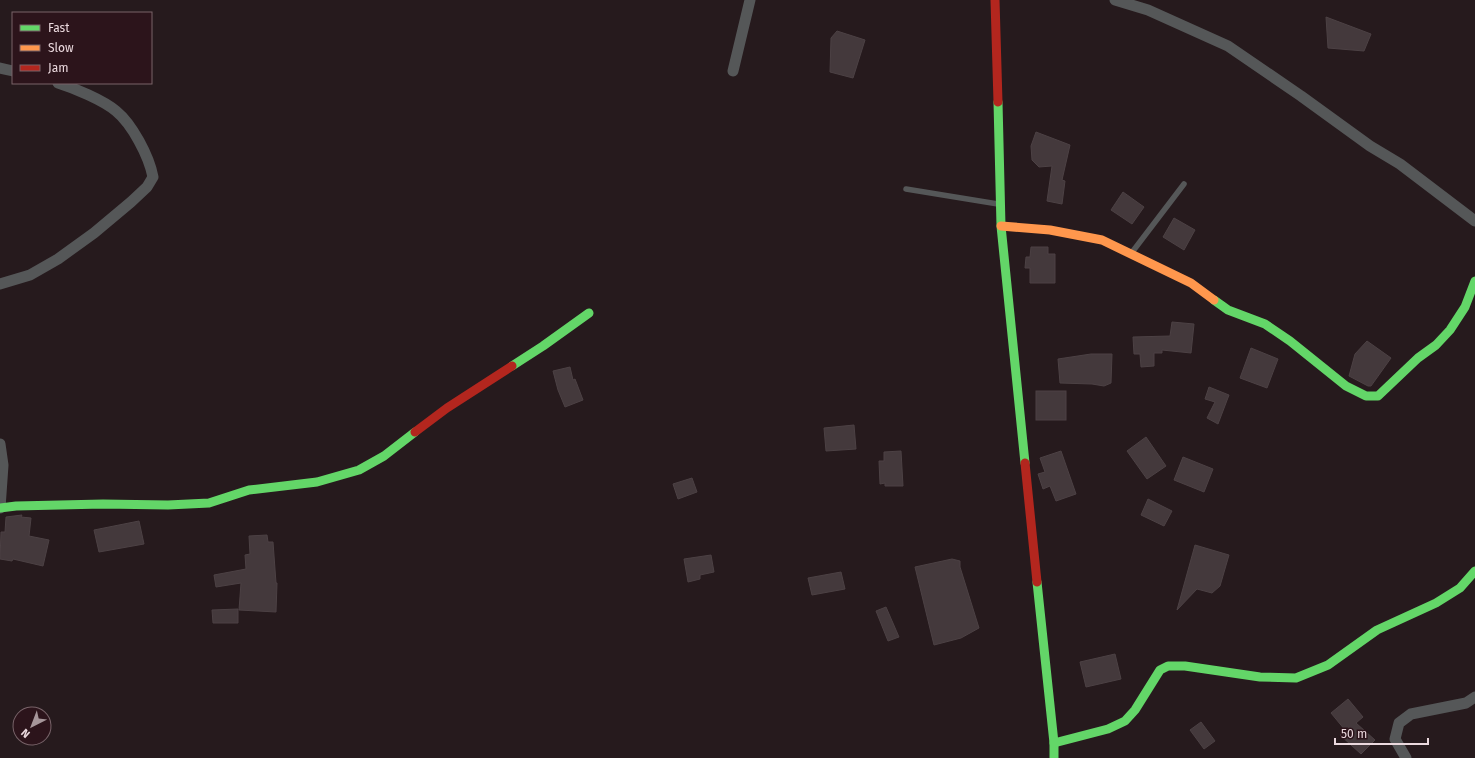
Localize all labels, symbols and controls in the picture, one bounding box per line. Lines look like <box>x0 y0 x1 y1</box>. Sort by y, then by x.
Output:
legend <box>12 12 152 84</box>
text: Fast <box>48 21 70 35</box>
text: Slow <box>48 41 74 55</box>
text: Jam <box>48 61 68 75</box>
north arrow <box>12 706 52 746</box>
scale bar <box>1335 720 1428 746</box>
text: N <box>19 726 33 740</box>
text: 50 m <box>1341 727 1367 741</box>

